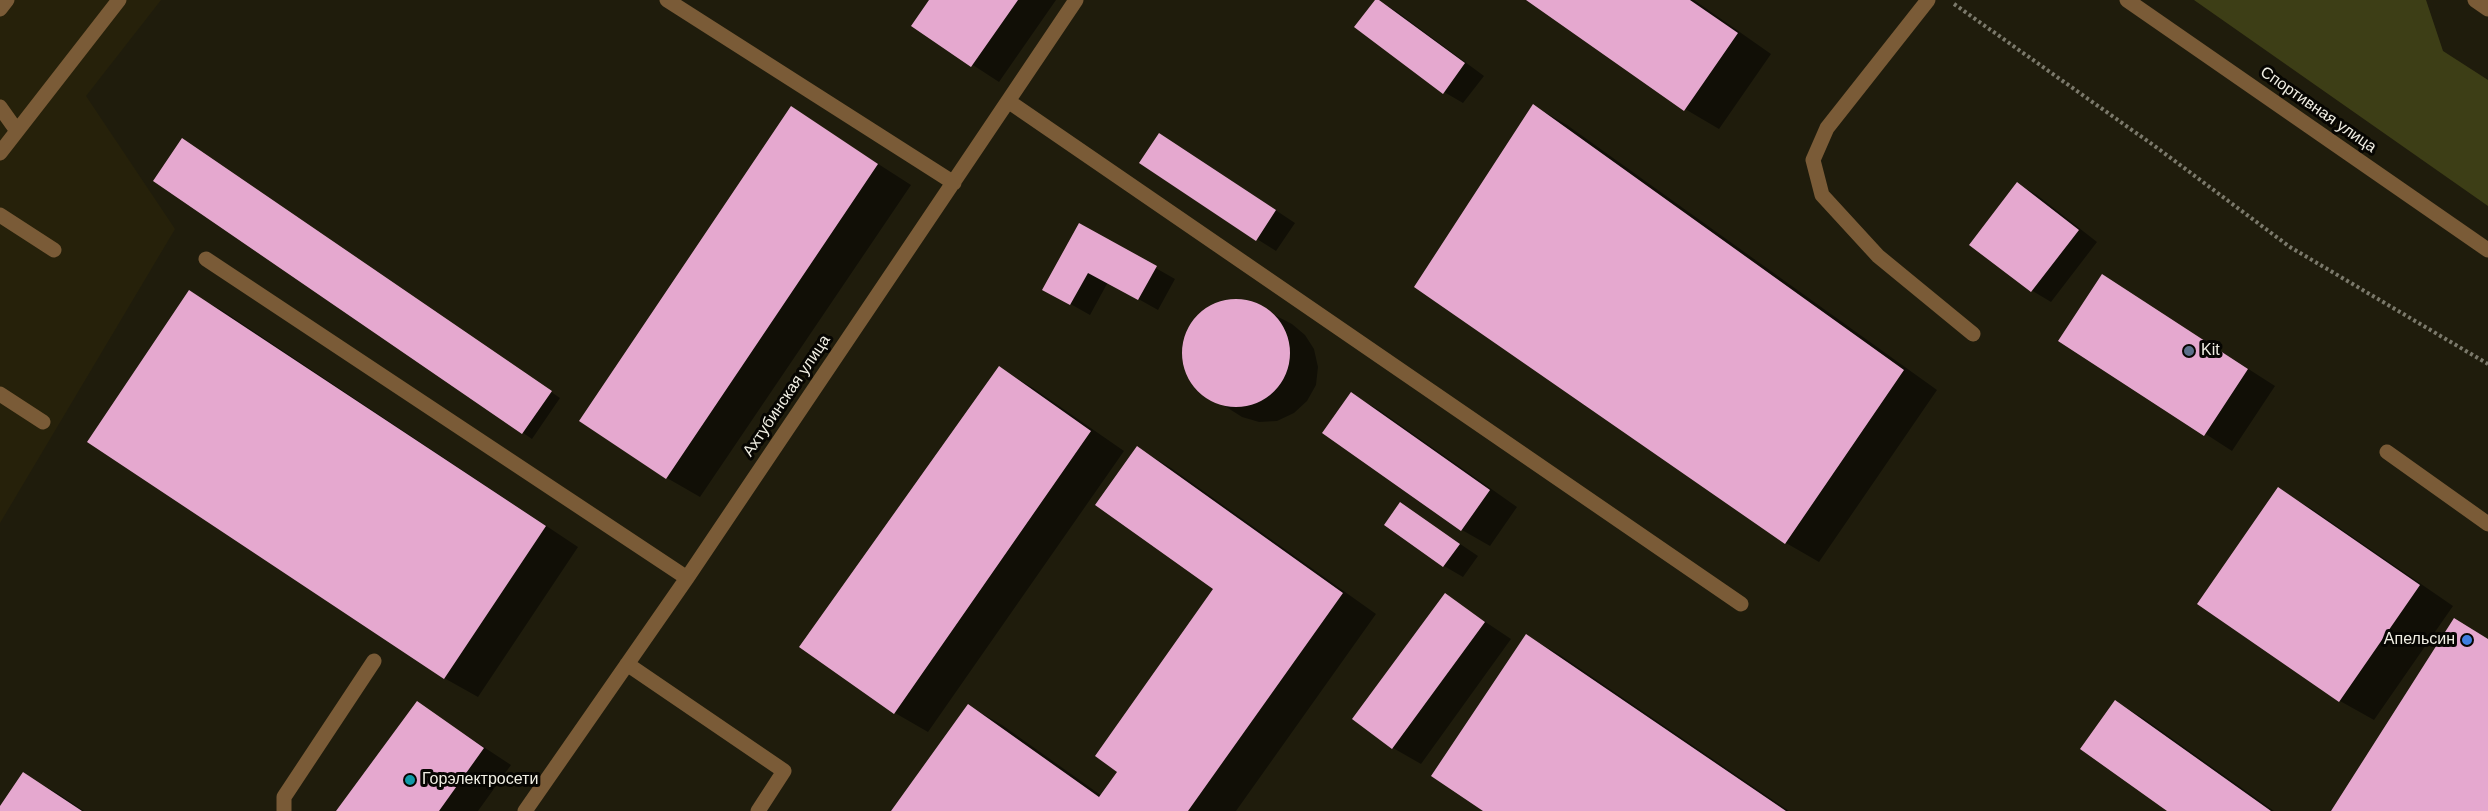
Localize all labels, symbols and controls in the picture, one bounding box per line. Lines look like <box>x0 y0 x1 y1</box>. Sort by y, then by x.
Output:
street label: Спортивная улица <box>2256 63 2380 157</box>
street label: Ахтубинская улица <box>739 332 835 460</box>
place label: Kit <box>2201 341 2220 361</box>
marker: Kit <box>2182 344 2196 358</box>
place label: Апельсин <box>2384 630 2455 650</box>
marker: Апельсин <box>2460 633 2474 647</box>
place label: Горэлектросети <box>422 770 538 790</box>
marker: Горэлектросети <box>403 773 417 787</box>

